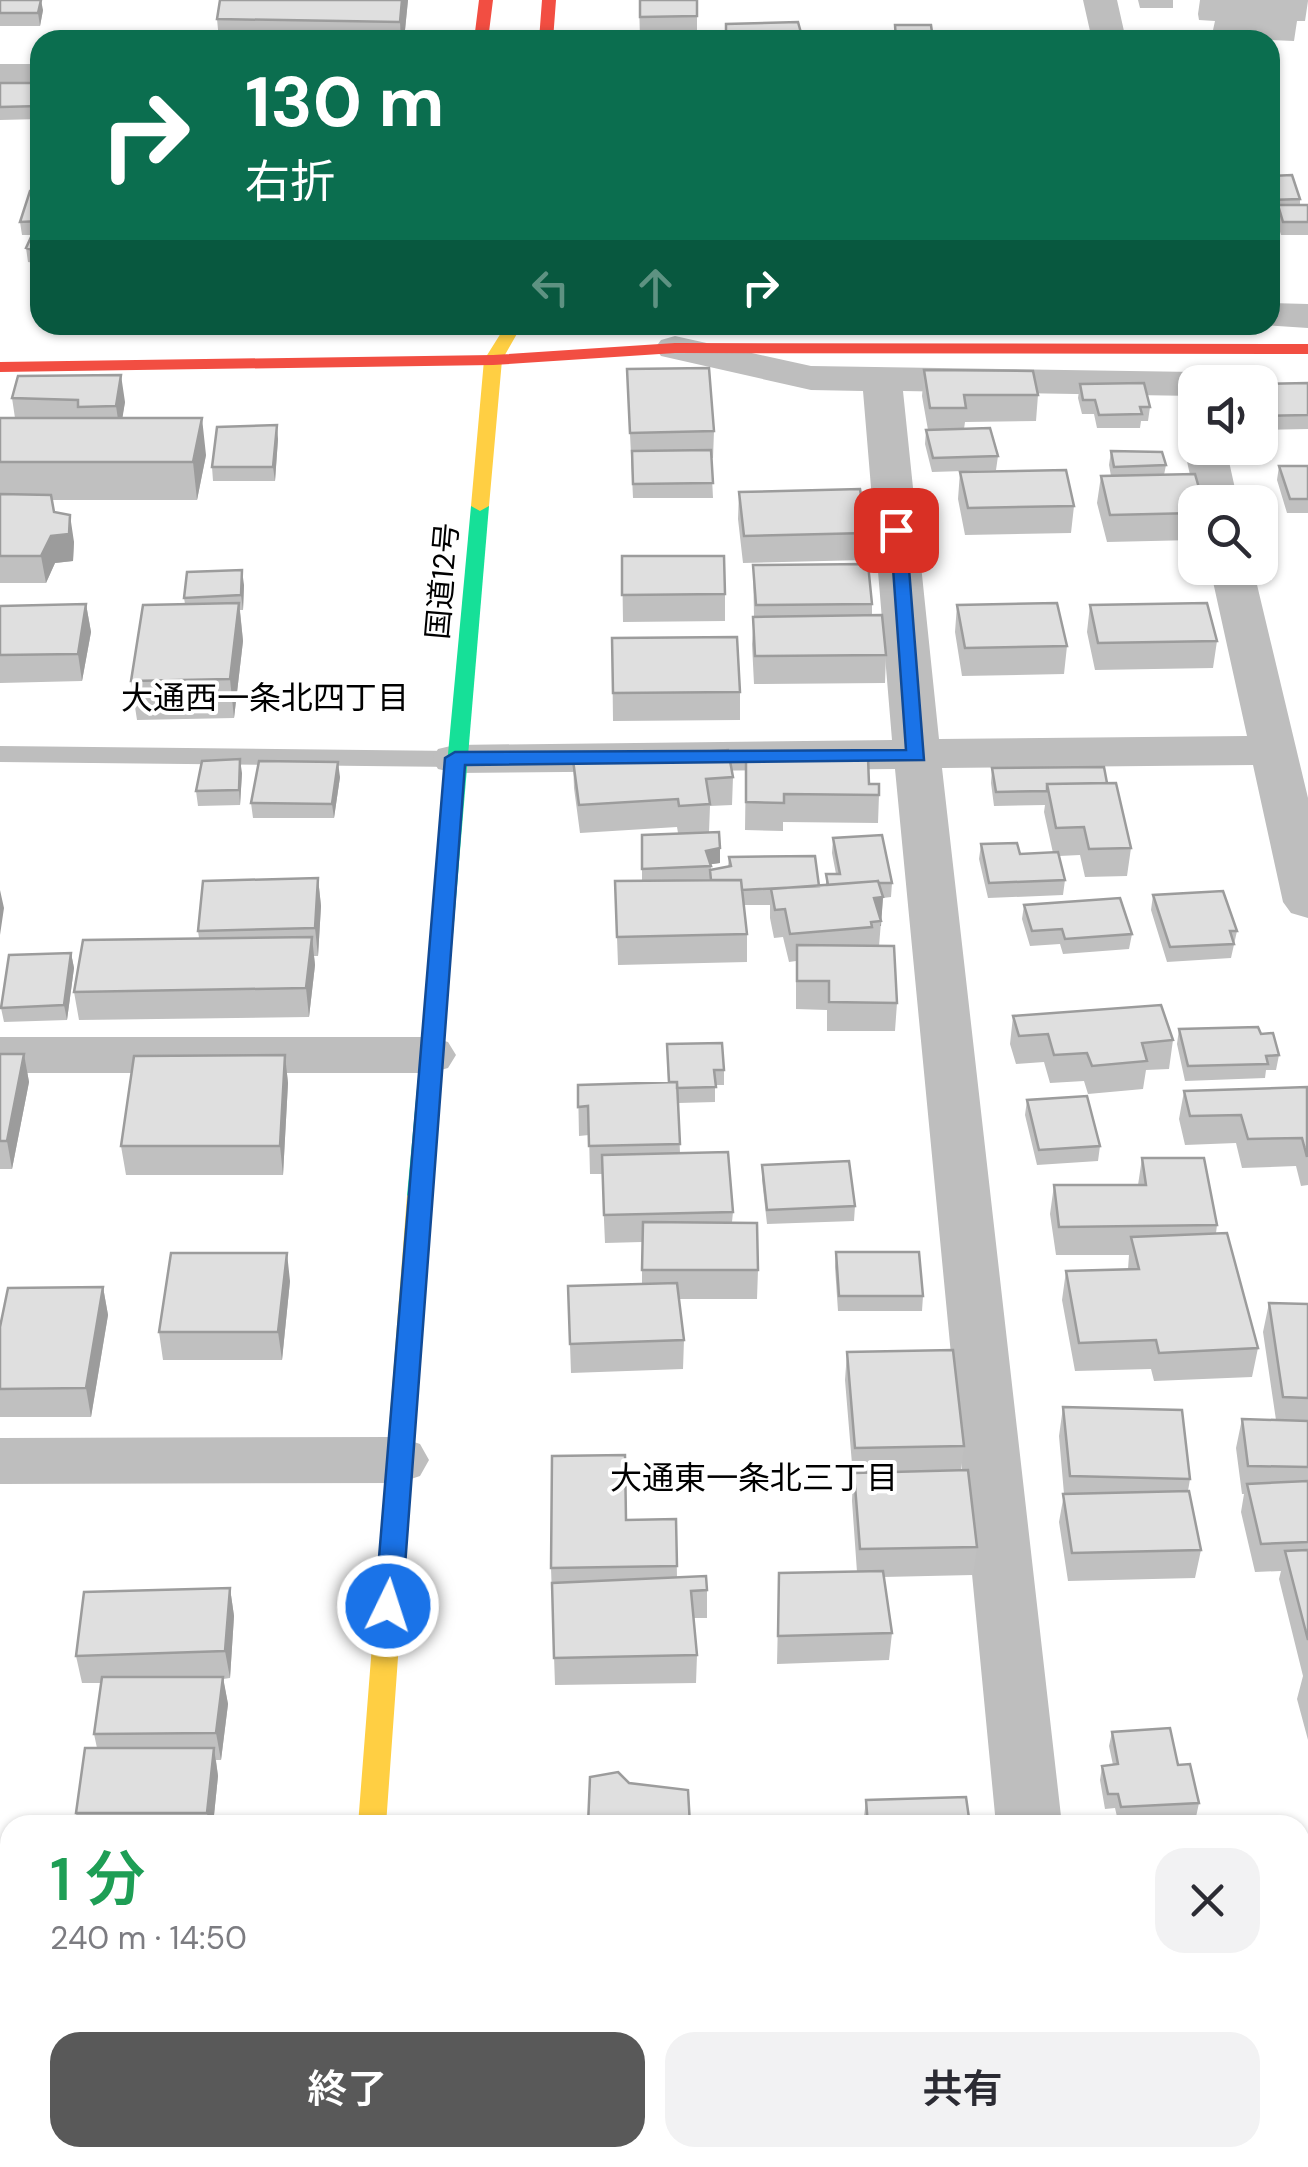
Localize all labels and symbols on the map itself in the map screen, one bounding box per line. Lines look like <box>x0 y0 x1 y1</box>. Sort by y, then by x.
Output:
pin <box>854 488 939 573</box>
street label: 国道12号 <box>417 521 467 641</box>
district label: 大通西一条北四丁目 <box>121 677 409 719</box>
district label: 大通東一条北三丁目 <box>610 1457 898 1499</box>
position arrow <box>336 1554 440 1658</box>

